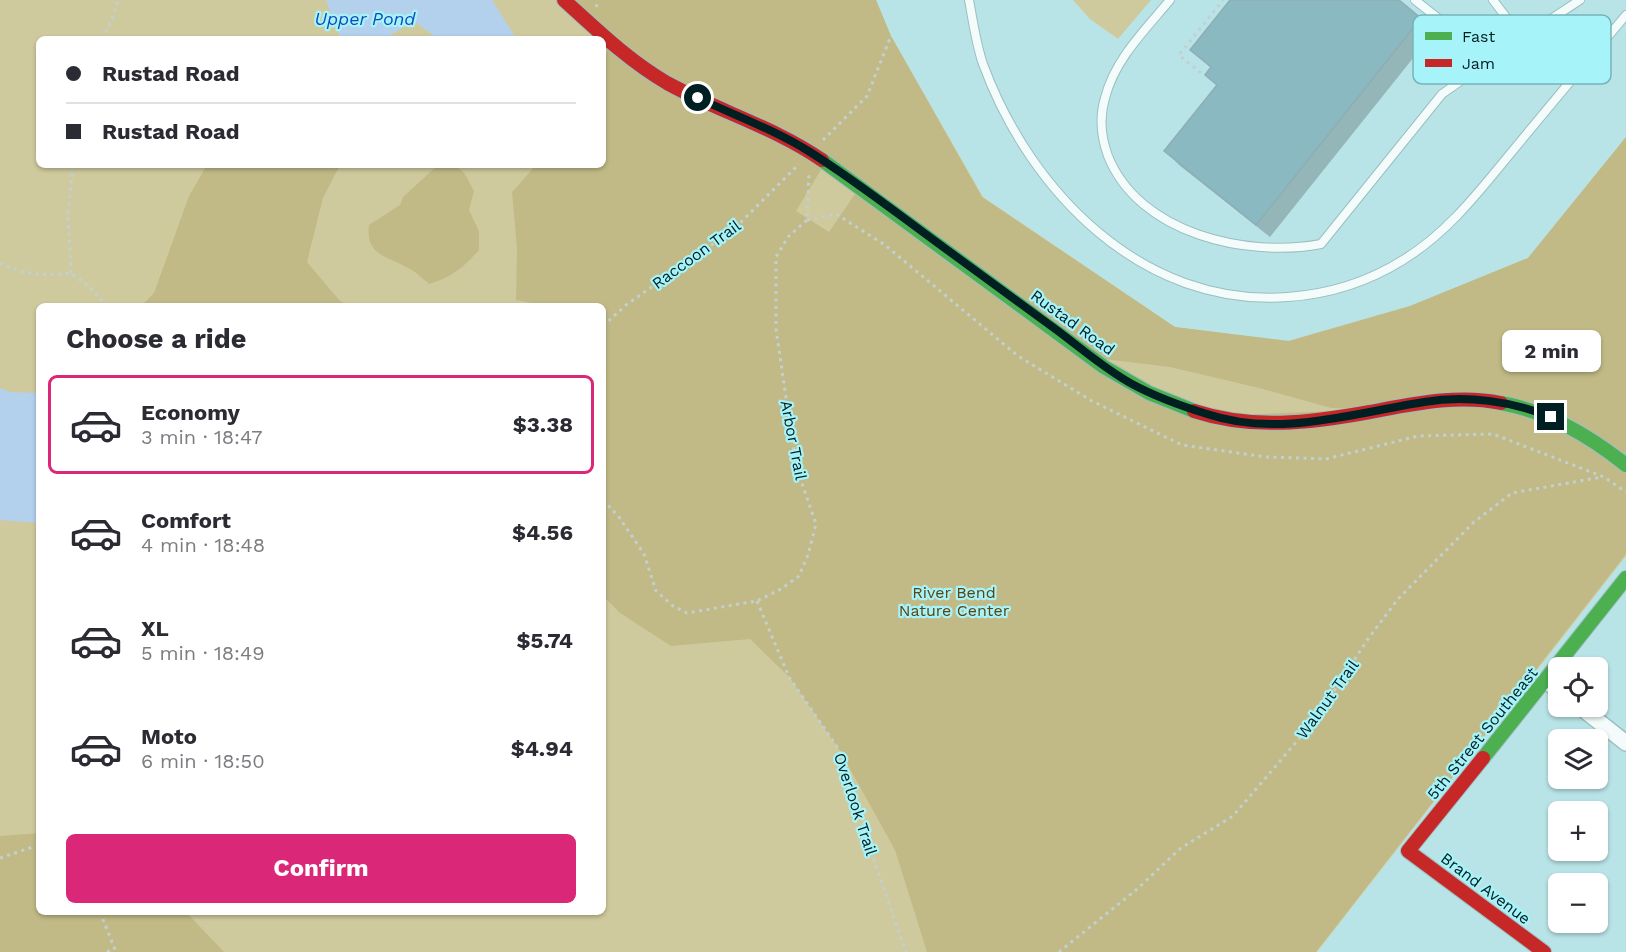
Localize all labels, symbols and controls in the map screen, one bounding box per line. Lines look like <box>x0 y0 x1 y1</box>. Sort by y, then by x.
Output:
water label: Upper Pond <box>315 8 416 29</box>
legend <box>1413 15 1611 84</box>
text: Fast <box>1462 27 1495 46</box>
text: Jam <box>1462 54 1495 73</box>
text: Rustad Road <box>102 61 239 86</box>
route start <box>684 84 711 111</box>
text: Rustad Road <box>102 119 239 144</box>
street label: Raccoon Trail <box>648 216 744 293</box>
street label: Rustad Road <box>1027 286 1118 359</box>
text: Choose a ride <box>66 323 246 355</box>
callout: 2 min <box>1502 330 1600 372</box>
text: 2 min <box>1524 339 1579 363</box>
icon: car <box>69 398 123 452</box>
street label: Arbor Trail <box>776 399 811 482</box>
text: Economy <box>141 400 240 425</box>
route end <box>1537 403 1564 430</box>
text: $3.38 <box>513 412 573 437</box>
text: 3 min · 18:47 <box>141 425 262 449</box>
icon: car <box>69 506 123 560</box>
text: Comfort <box>141 508 231 533</box>
text: $4.56 <box>512 520 573 545</box>
text: 4 min · 18:48 <box>141 533 265 557</box>
park label: River Bend Nature Center <box>899 583 1010 620</box>
icon: car <box>69 614 123 668</box>
text: XL <box>141 616 169 641</box>
text: $5.74 <box>516 628 573 653</box>
text: 5 min · 18:49 <box>141 641 265 665</box>
street label: Walnut Trail <box>1292 656 1363 743</box>
map controls <box>1548 657 1608 933</box>
button: locate <box>1548 657 1608 717</box>
street label: 5th Street Southeast <box>1423 663 1542 803</box>
icon: car <box>69 722 123 776</box>
text: Moto <box>141 724 197 749</box>
button: layers <box>1548 729 1608 789</box>
text: $4.94 <box>511 736 573 761</box>
text: 6 min · 18:50 <box>141 749 265 773</box>
street label: Overlook Trail <box>830 750 881 858</box>
button: + <box>1548 801 1608 861</box>
button: Confirm <box>66 834 576 903</box>
street label: Brand Avenue <box>1437 849 1534 928</box>
button: − <box>1548 873 1608 933</box>

